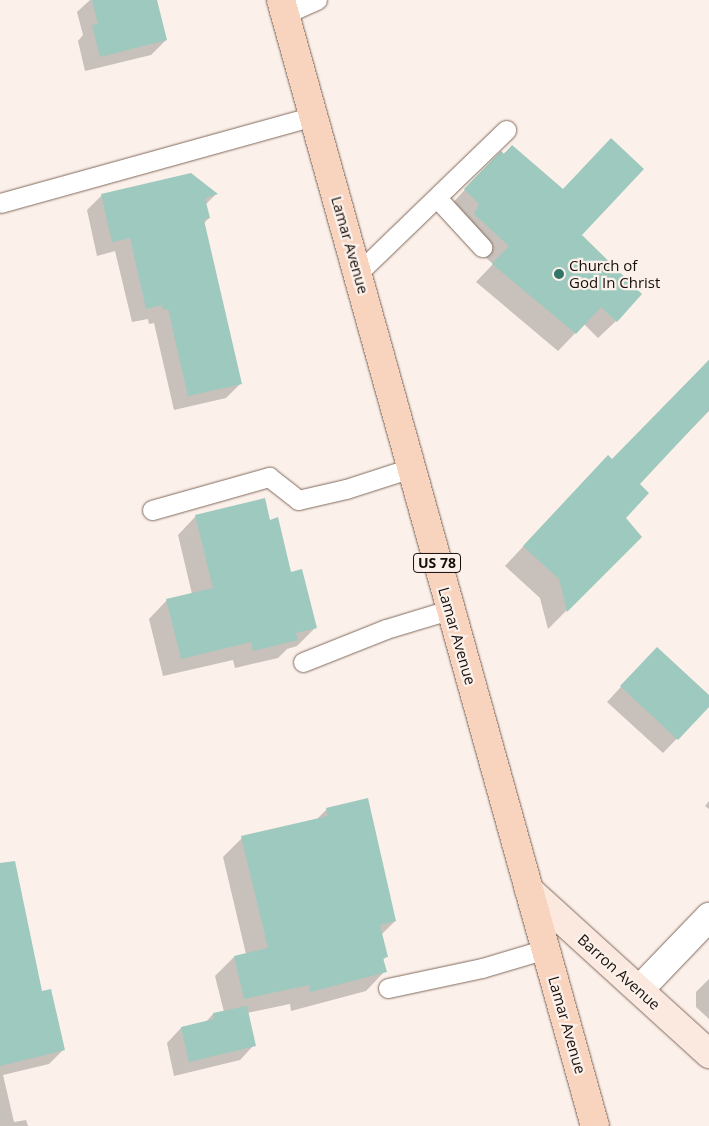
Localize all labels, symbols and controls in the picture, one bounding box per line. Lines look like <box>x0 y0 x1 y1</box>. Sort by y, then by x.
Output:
street label: Lamar Avenue <box>327 194 373 296</box>
place label: Church of God In Christ <box>569 256 660 291</box>
marker: Church of God In Christ <box>553 268 565 280</box>
road number: US 78 <box>412 552 462 574</box>
street label: Lamar Avenue <box>434 585 480 687</box>
street label: Barron Avenue <box>574 930 664 1014</box>
street label: Lamar Avenue <box>544 974 590 1076</box>

